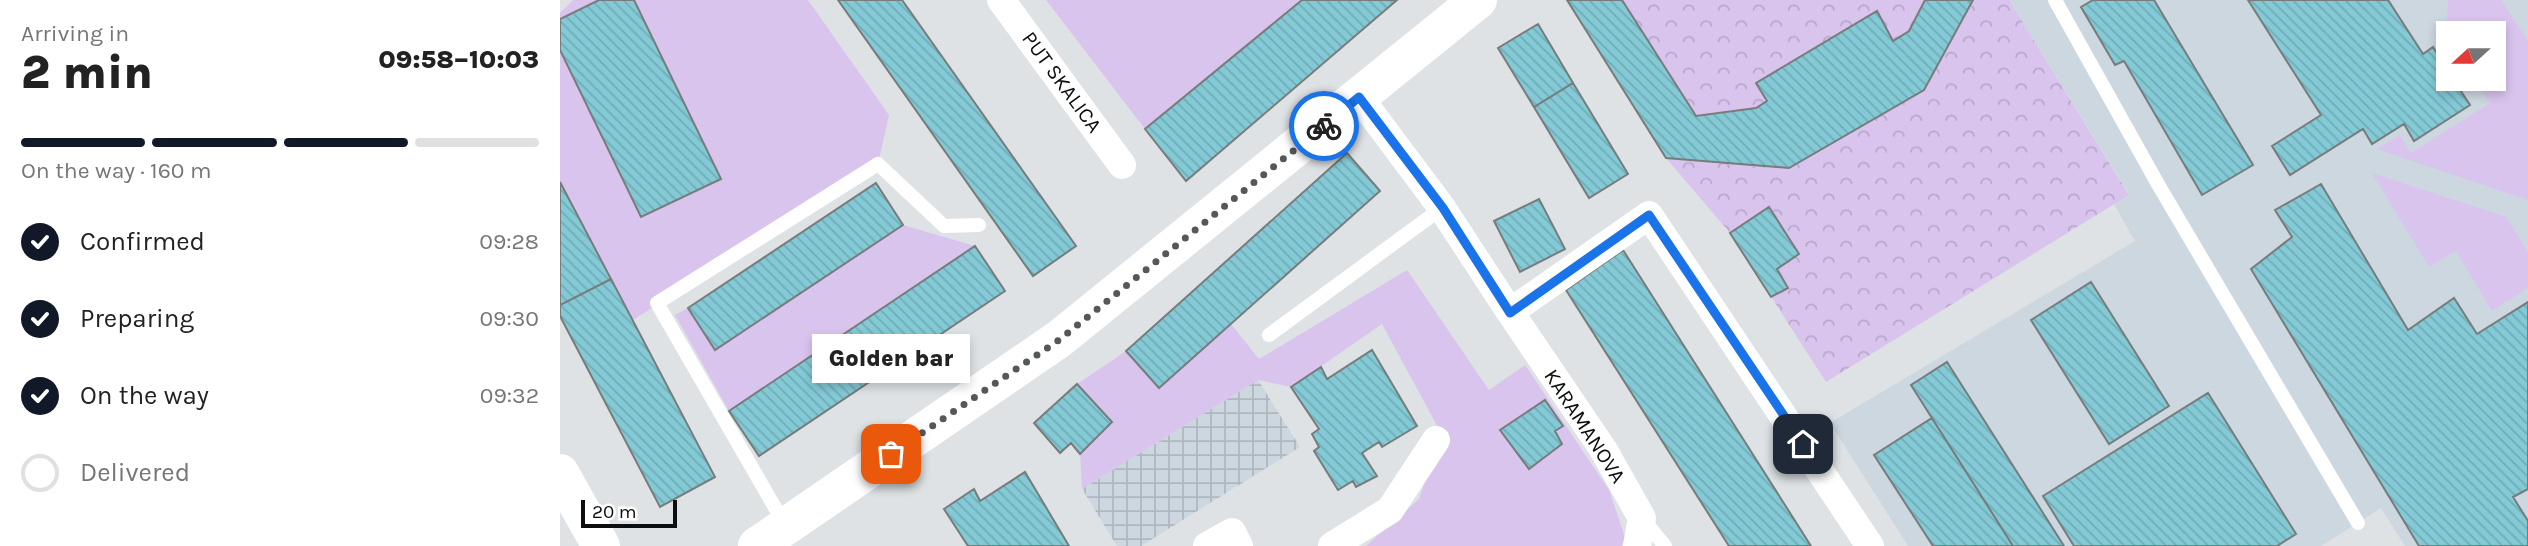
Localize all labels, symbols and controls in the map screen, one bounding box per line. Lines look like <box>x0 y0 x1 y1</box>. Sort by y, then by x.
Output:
text: Arriving in <box>21 20 129 47</box>
north arrow <box>2436 21 2506 91</box>
map controls <box>2436 21 2506 91</box>
street label: PUT SKALICA <box>1017 27 1107 137</box>
text: 09:58–10:03 <box>378 44 539 75</box>
text: 2 min <box>21 46 153 100</box>
courier <box>1289 91 1359 161</box>
icon: bike <box>1305 107 1343 145</box>
text: On the way · 160 m <box>21 157 211 184</box>
icon: check <box>21 223 59 261</box>
text: Confirmed <box>80 226 205 257</box>
text: 09:28 <box>479 228 539 255</box>
icon: check <box>21 300 59 338</box>
text: Preparing <box>80 303 194 334</box>
text: 09:30 <box>479 305 539 332</box>
callout: Golden bar <box>812 335 970 384</box>
text: Golden bar <box>829 345 953 372</box>
street label: KARAMANOVA <box>1539 365 1631 487</box>
icon: check <box>21 377 59 415</box>
text: On the way <box>80 380 209 411</box>
text: 09:32 <box>480 382 539 409</box>
pin <box>1773 414 1833 474</box>
pin <box>861 424 921 484</box>
icon: home <box>1784 425 1822 463</box>
icon: bag <box>872 435 910 473</box>
text: Delivered <box>80 457 190 488</box>
scale bar <box>581 497 677 529</box>
text: 20 m <box>592 501 637 523</box>

